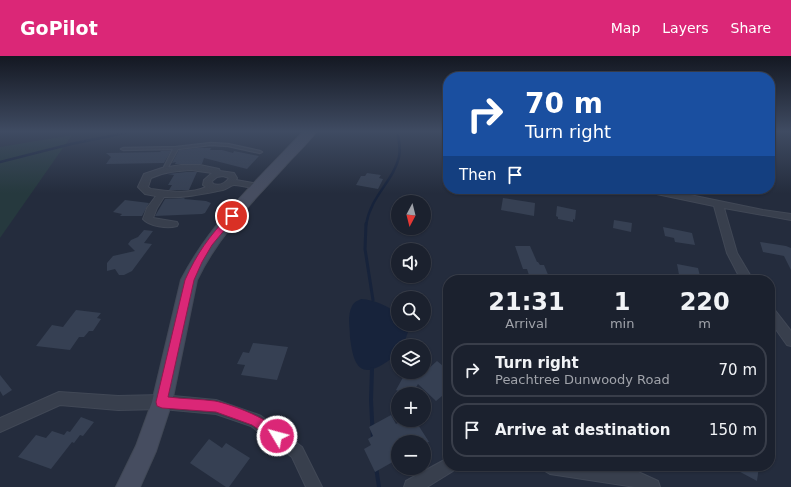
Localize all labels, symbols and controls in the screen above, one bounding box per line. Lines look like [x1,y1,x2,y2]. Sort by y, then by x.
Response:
text: GoPilot [20,17,98,39]
text: Map [611,20,640,36]
text: Layers [662,20,709,36]
text: Share [731,20,771,36]
text: 70 m [525,87,603,120]
icon: right [459,88,511,140]
text: Turn right [525,121,611,142]
icon: arrive [504,164,526,186]
text: Then [459,166,496,184]
north arrow [391,195,431,235]
map controls [391,195,431,475]
pin [215,199,249,233]
icon: arrive [221,205,243,227]
button: sound [391,243,431,283]
text: 21:31 [488,288,565,316]
text: 1 [614,288,630,316]
text: 220 [680,288,730,316]
button: search [391,291,431,331]
text: Arrival [505,316,548,331]
text: min [610,316,634,331]
text: m [698,316,711,331]
button: layers [391,339,431,379]
text: Turn right [495,354,579,372]
icon: right [461,359,483,381]
text: 70 m [719,361,757,379]
text: Peachtree Dunwoody Road [495,372,670,387]
button: + [391,387,431,427]
position arrow [256,415,298,457]
icon: arrive [461,419,483,441]
text: Arrive at destination [495,421,670,439]
text: 150 m [709,421,757,439]
button: − [391,435,431,475]

